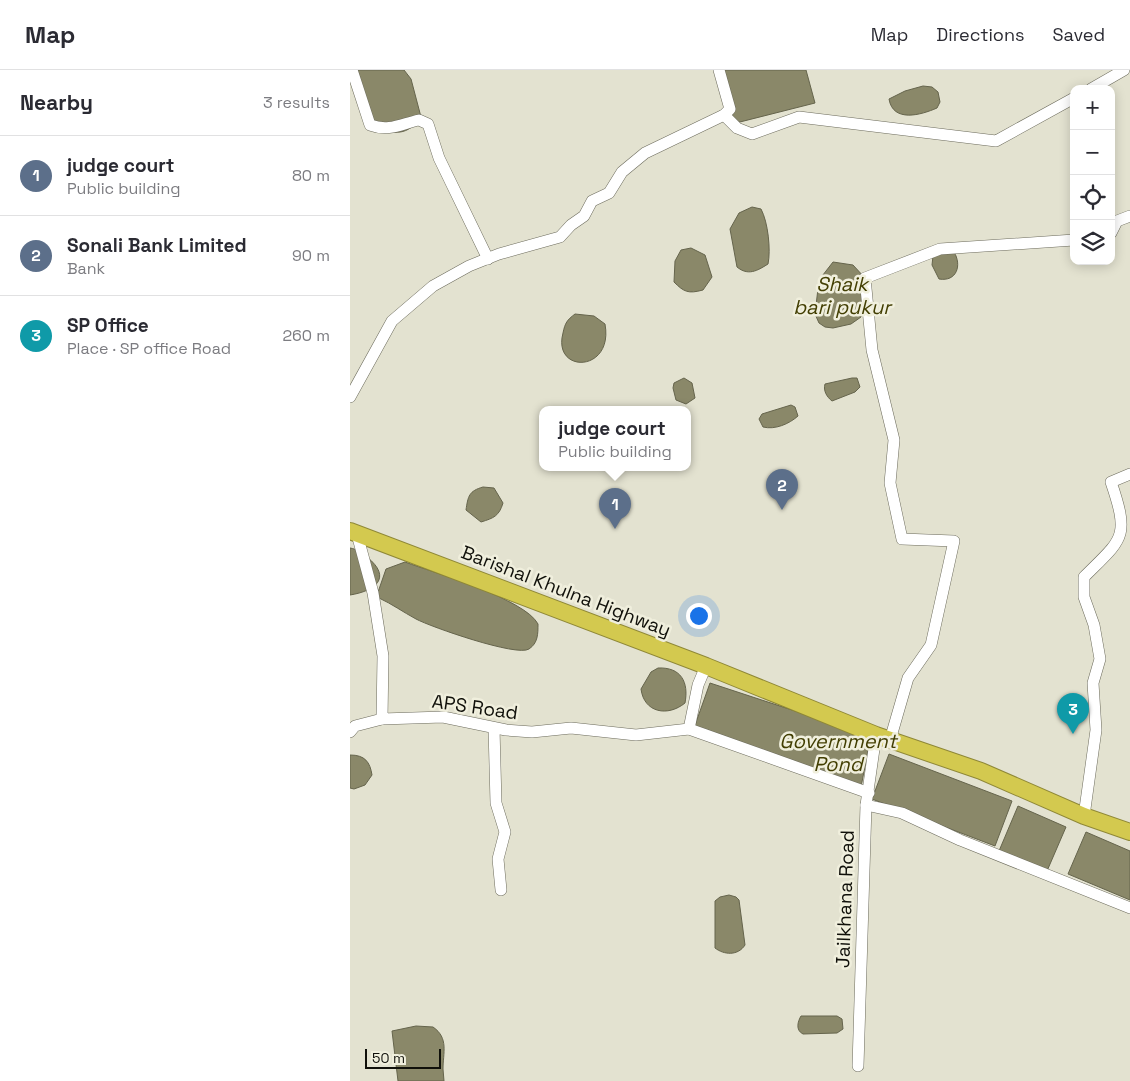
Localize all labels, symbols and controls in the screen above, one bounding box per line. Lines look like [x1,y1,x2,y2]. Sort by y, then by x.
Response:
text: Map [25,19,75,50]
text: Map [871,23,908,46]
text: Directions [936,23,1025,46]
text: Saved [1053,23,1105,46]
map controls [1070,85,1115,265]
button: + [1070,85,1115,130]
text: Nearby [20,89,93,116]
text: 3 results [263,92,330,113]
button: − [1070,130,1115,175]
text: judge court [67,153,174,178]
text: 1 [32,165,40,186]
text: 80 m [292,165,330,186]
button: locate [1070,175,1115,220]
text: Public building [67,178,180,199]
button: layers [1070,220,1115,265]
text: Sonali Bank Limited [67,233,247,258]
text: 2 [31,245,41,266]
text: 90 m [292,245,330,266]
text: Bank [67,258,105,279]
water label: Shaik bari pukur [793,271,893,320]
text: SP Office [67,313,149,338]
text: 3 [31,325,41,346]
text: 260 m [282,325,330,346]
text: Place · SP office Road [67,338,231,359]
popup [539,406,691,471]
text: judge court [558,416,666,441]
text: Public building [558,441,672,462]
pin: 2 [766,469,798,510]
pin: 1 [599,488,631,529]
street label: Barishal Khulna Highway [458,539,674,643]
your location [686,603,712,629]
street label: APS Road [430,689,520,725]
pin: 3 [1057,693,1089,734]
water label: Government Pond [779,728,898,777]
street label: Jailkhana Road [830,830,860,968]
scale bar [365,1046,441,1069]
text: 50 m [372,1049,405,1067]

